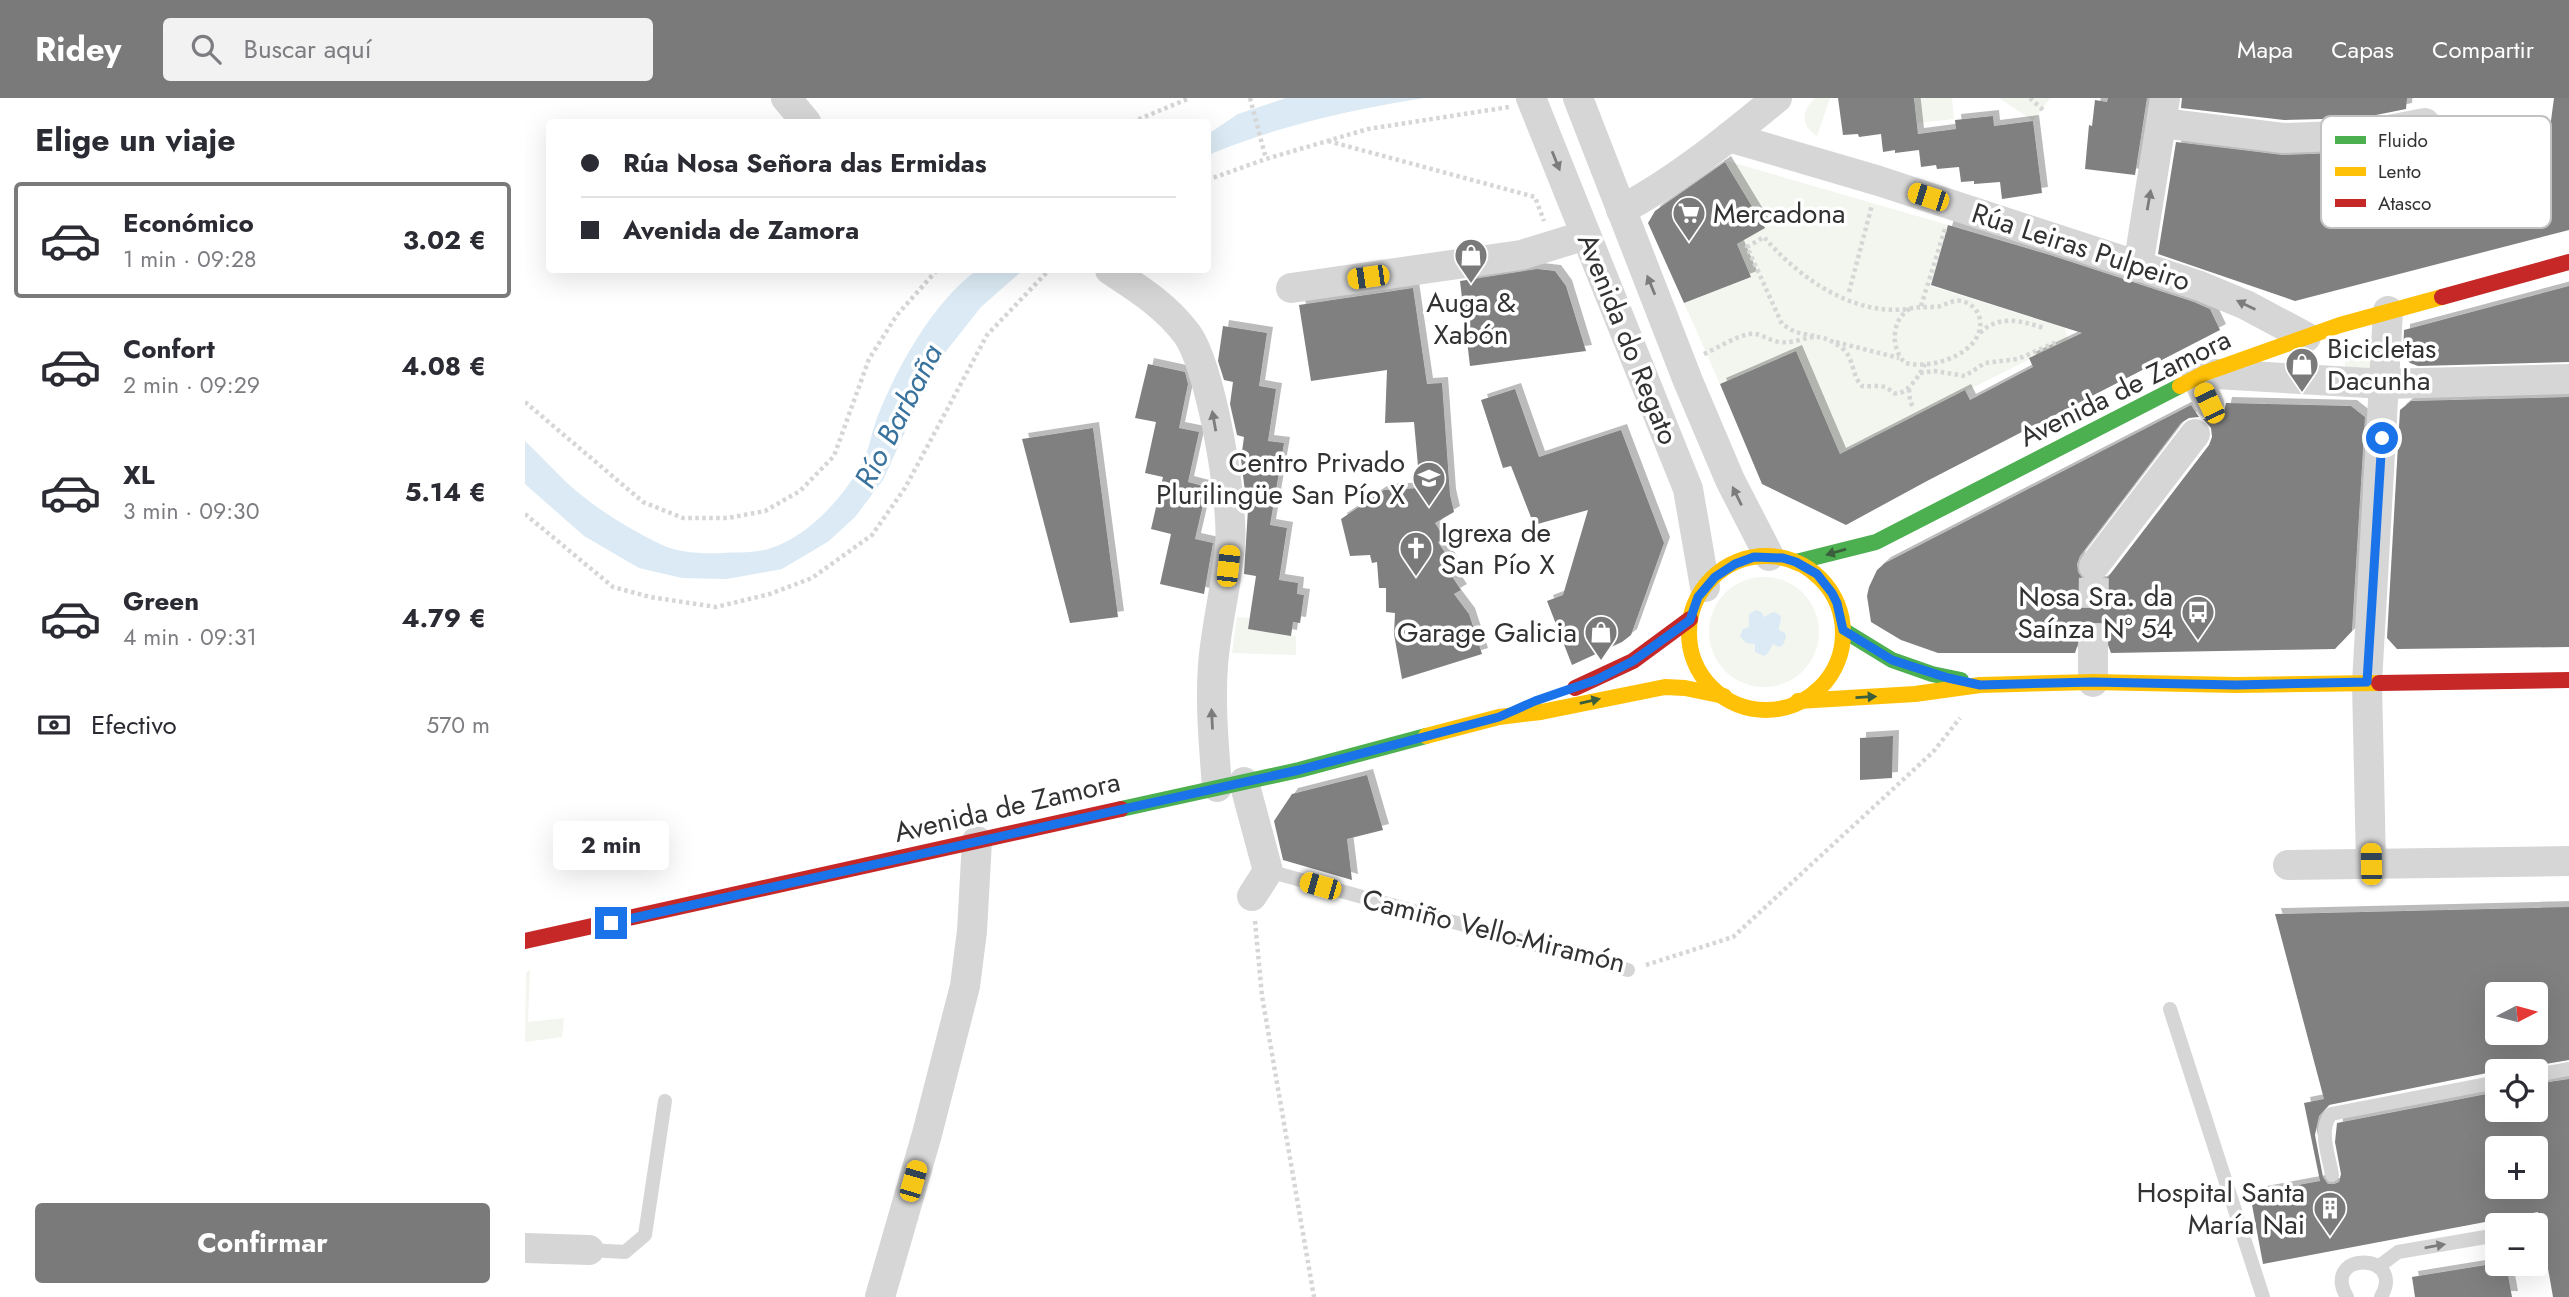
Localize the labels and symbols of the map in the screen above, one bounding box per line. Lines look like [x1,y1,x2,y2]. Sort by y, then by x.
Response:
legend [2321,116,2551,228]
text: Fluido [2378,127,2428,154]
one-way arrow [1551,151,1562,172]
text: Lento [2378,158,2421,185]
car [1905,181,1952,213]
one-way arrow [2144,189,2155,211]
text: Atasco [2378,190,2431,217]
street label: Rúa Leiras Pulpeiro [1967,192,2195,302]
place label: Mercadona [1713,193,1846,234]
supermarket icon: Mercadona [1670,194,1708,243]
street label: Avenida do Regato [1567,227,1689,451]
shop icon: Auga & Xabón [1452,236,1490,285]
car [1346,264,1391,290]
one-way arrow [1645,275,1656,296]
place label: Auga & Xabón [1426,282,1516,355]
one-way arrow [2236,300,2256,311]
street label: Avenida de Zamora [2012,319,2238,457]
place label: Bicicletas Dacunha [2327,328,2436,401]
water label: Río Barbaña [843,336,953,496]
shop icon: Bicicletas Dacunha [2283,345,2321,394]
car [2191,380,2228,426]
one-way arrow [1209,410,1220,432]
route start [2366,422,2398,454]
place label: Centro Privado Plurilingüe San Pío X [1156,442,1405,515]
school or university icon: Centro Privado Plurilingüe San Pío X [1410,459,1448,508]
one-way arrow [1732,486,1743,506]
place label: Igrexa de San Pío X [1441,512,1555,585]
church icon: Igrexa de San Pío X [1397,529,1435,578]
car [1216,544,1241,588]
one-way arrow [1825,547,1847,558]
place label: Nosa Sra. da Saínza Nº 54 [2017,576,2173,649]
bus stop icon: Nosa Sra. da Saínza Nº 54 [2179,593,2217,642]
place label: Garage Galicia [1397,612,1577,653]
shop icon: Garage Galicia [1582,613,1620,662]
one-way arrow [1855,691,1877,702]
one-way arrow [1579,696,1601,707]
one-way arrow [1206,708,1217,730]
street label: Avenida de Zamora [890,761,1124,853]
callout: 2 min [553,822,669,870]
car [2361,843,2382,885]
car [1297,870,1344,902]
street label: Camiño Vello-Miramón [1358,878,1630,984]
route end [595,907,627,939]
north arrow [2485,982,2548,1045]
car [898,1158,929,1204]
place label: Hospital Santa María Nai [2136,1172,2305,1245]
building icon: Hospital Santa María Nai [2311,1189,2349,1238]
one-way arrow [2425,1240,2447,1251]

